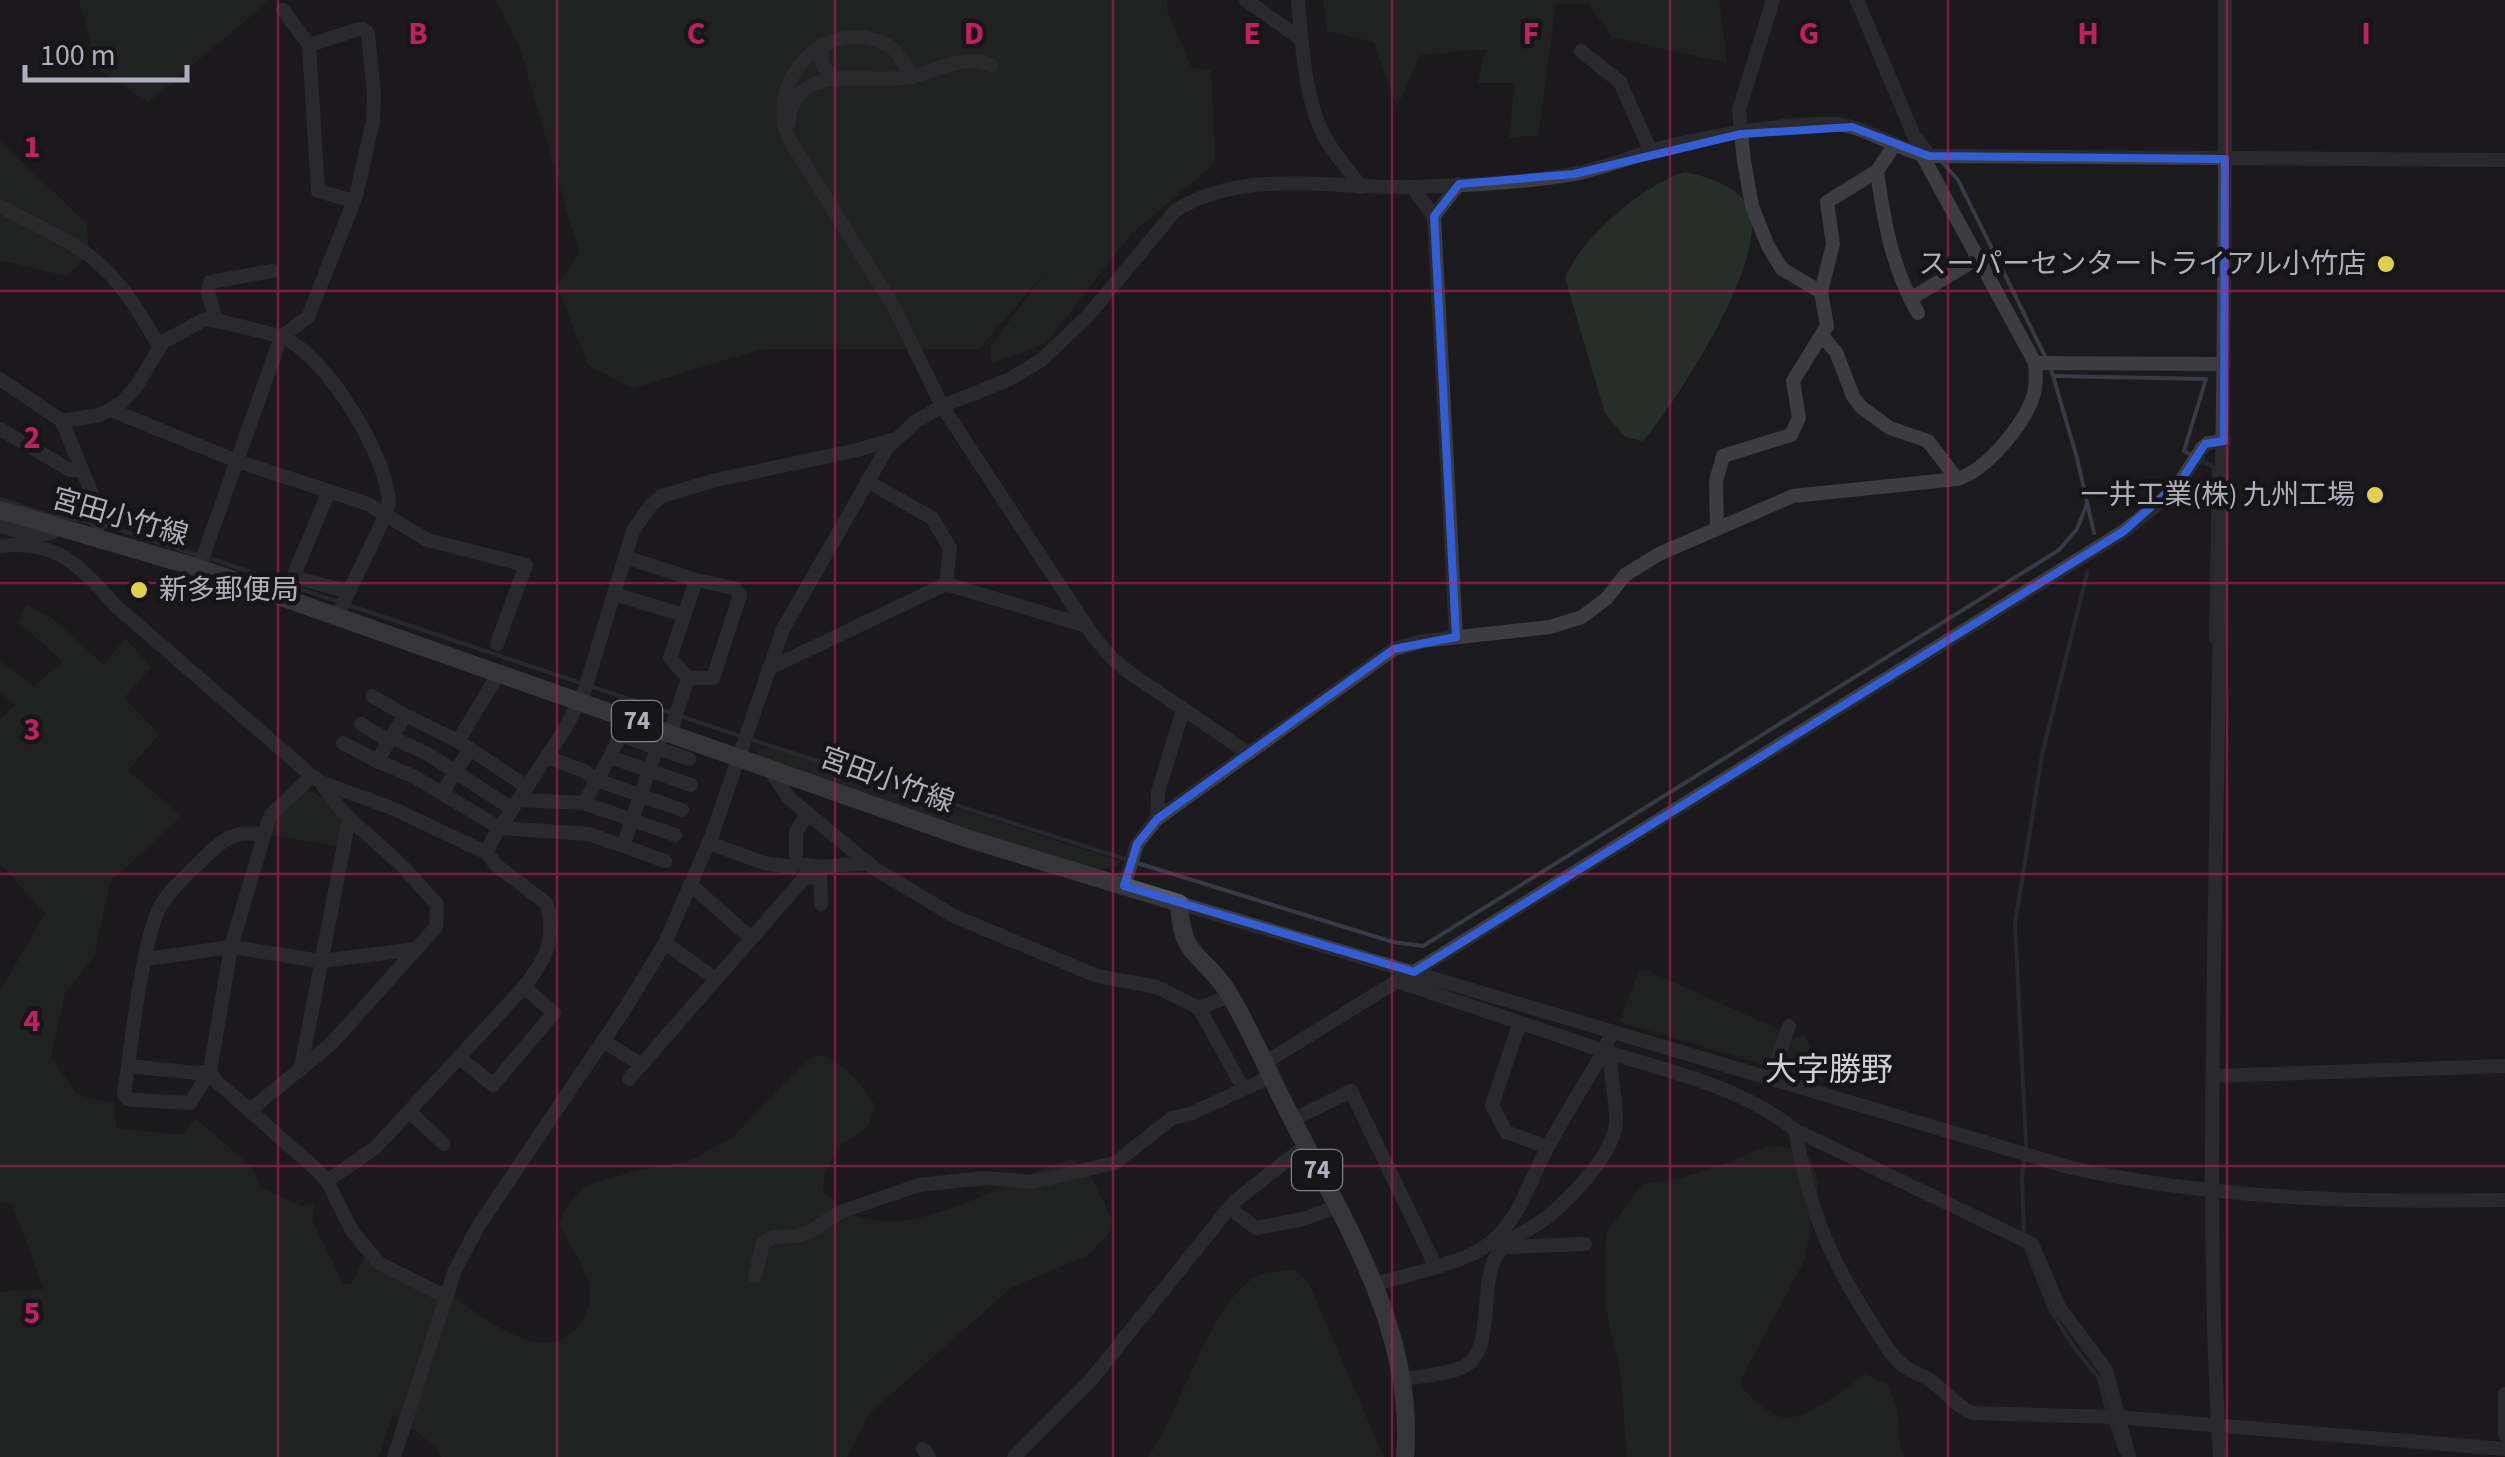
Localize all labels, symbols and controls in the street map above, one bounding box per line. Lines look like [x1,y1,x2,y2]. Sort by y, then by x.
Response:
text: B [408,11,428,57]
text: C [687,11,705,57]
text: D [964,11,984,57]
text: E [1243,11,1261,57]
text: F [1523,11,1539,57]
text: G [1799,11,1819,57]
text: H [2077,11,2099,57]
text: I [2361,11,2371,57]
scale bar [25,20,188,82]
text: 100 m [40,34,116,77]
text: 1 [24,124,40,170]
place label: スーパーセンタートライアル小竹店 [1919,244,2366,284]
marker: スーパーセンタートライアル小竹店 [2375,253,2397,275]
text: 2 [24,415,40,461]
place label: 一井工業(株) 九州工場 [2080,475,2355,515]
street label: 宮田小竹線 [47,478,193,556]
marker: 一井工業(株) 九州工場 [2364,484,2386,506]
place label: 新多郵便局 [159,570,299,610]
marker: 新多郵便局 [128,579,150,601]
road number: 74 [612,701,662,741]
text: 3 [24,707,40,753]
street label: 宮田小竹線 [814,737,960,823]
text: 4 [24,998,41,1044]
district label: 大字勝野 [1765,1047,1893,1093]
road number: 74 [1292,1150,1342,1190]
text: 5 [24,1290,40,1336]

